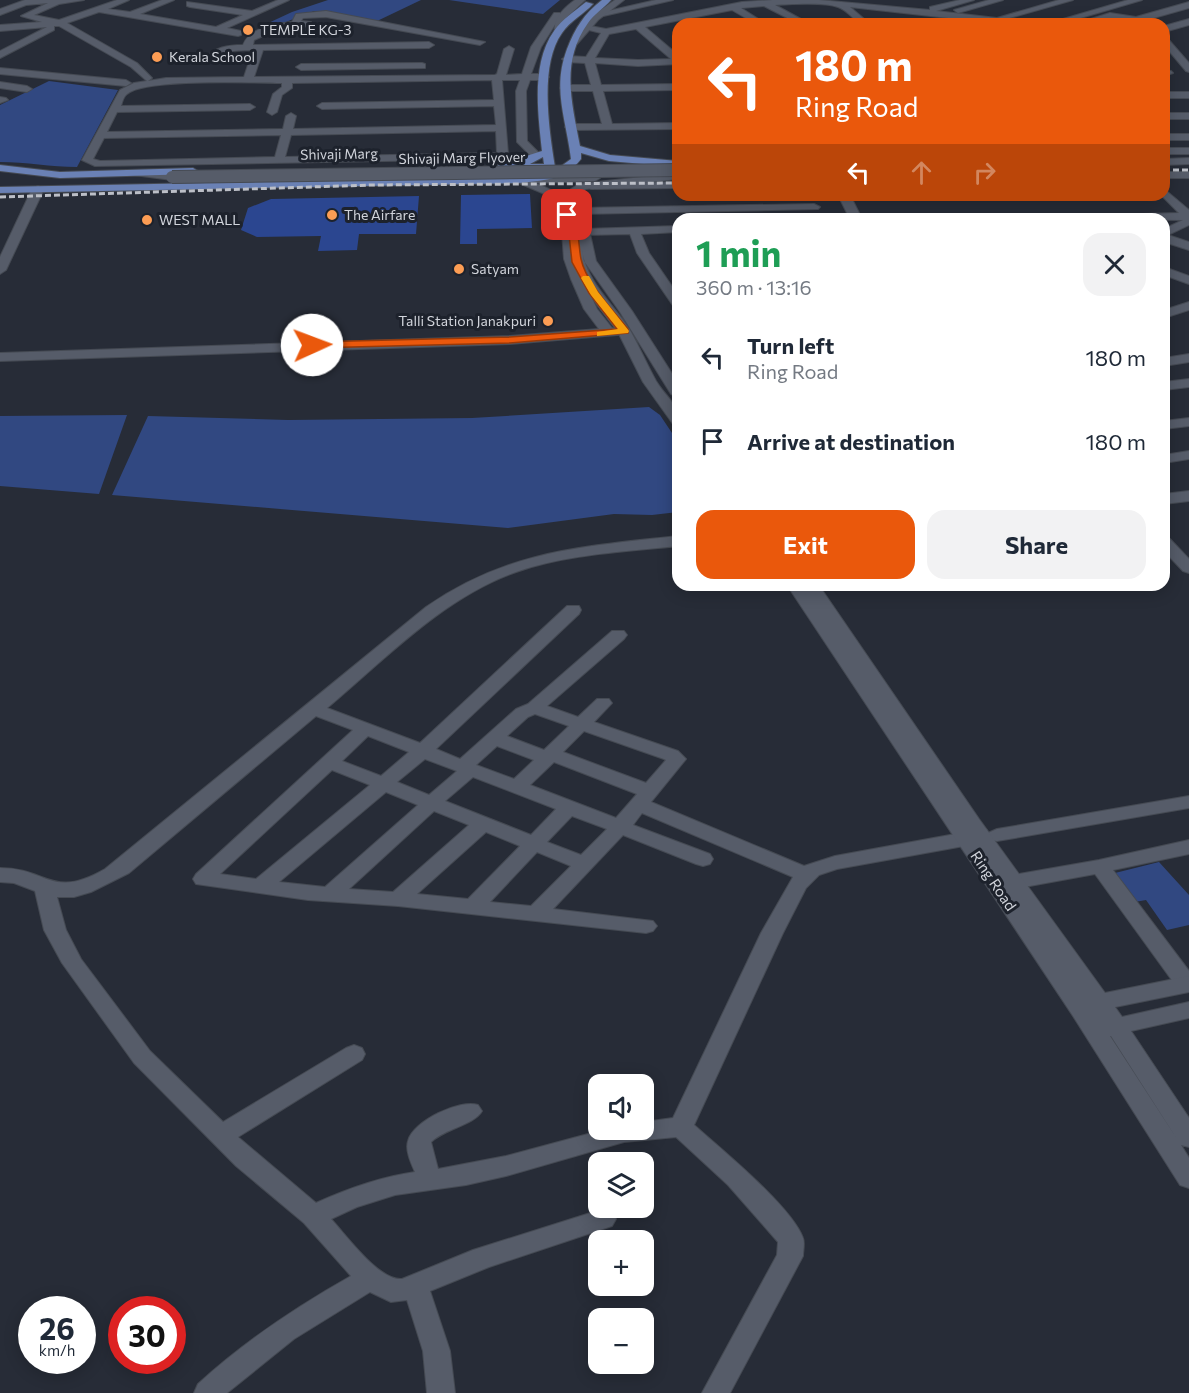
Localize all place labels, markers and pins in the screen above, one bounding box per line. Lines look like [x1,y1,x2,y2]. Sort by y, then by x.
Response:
place label: TEMPLE KG-3 [260,21,352,38]
marker: TEMPLE KG-3 [241,23,255,37]
place label: Kerala School [169,48,255,65]
marker: Kerala School [150,50,164,64]
pin [541,189,592,240]
place label: The Airfare [344,206,415,223]
marker: The Airfare [325,208,339,222]
place label: WEST MALL [159,211,240,228]
marker: WEST MALL [140,213,154,227]
place label: Satyam [471,260,519,277]
marker: Satyam [452,262,466,276]
place label: Talli Station Janakpuri [398,312,536,329]
marker: Talli Station Janakpuri [541,314,555,328]

